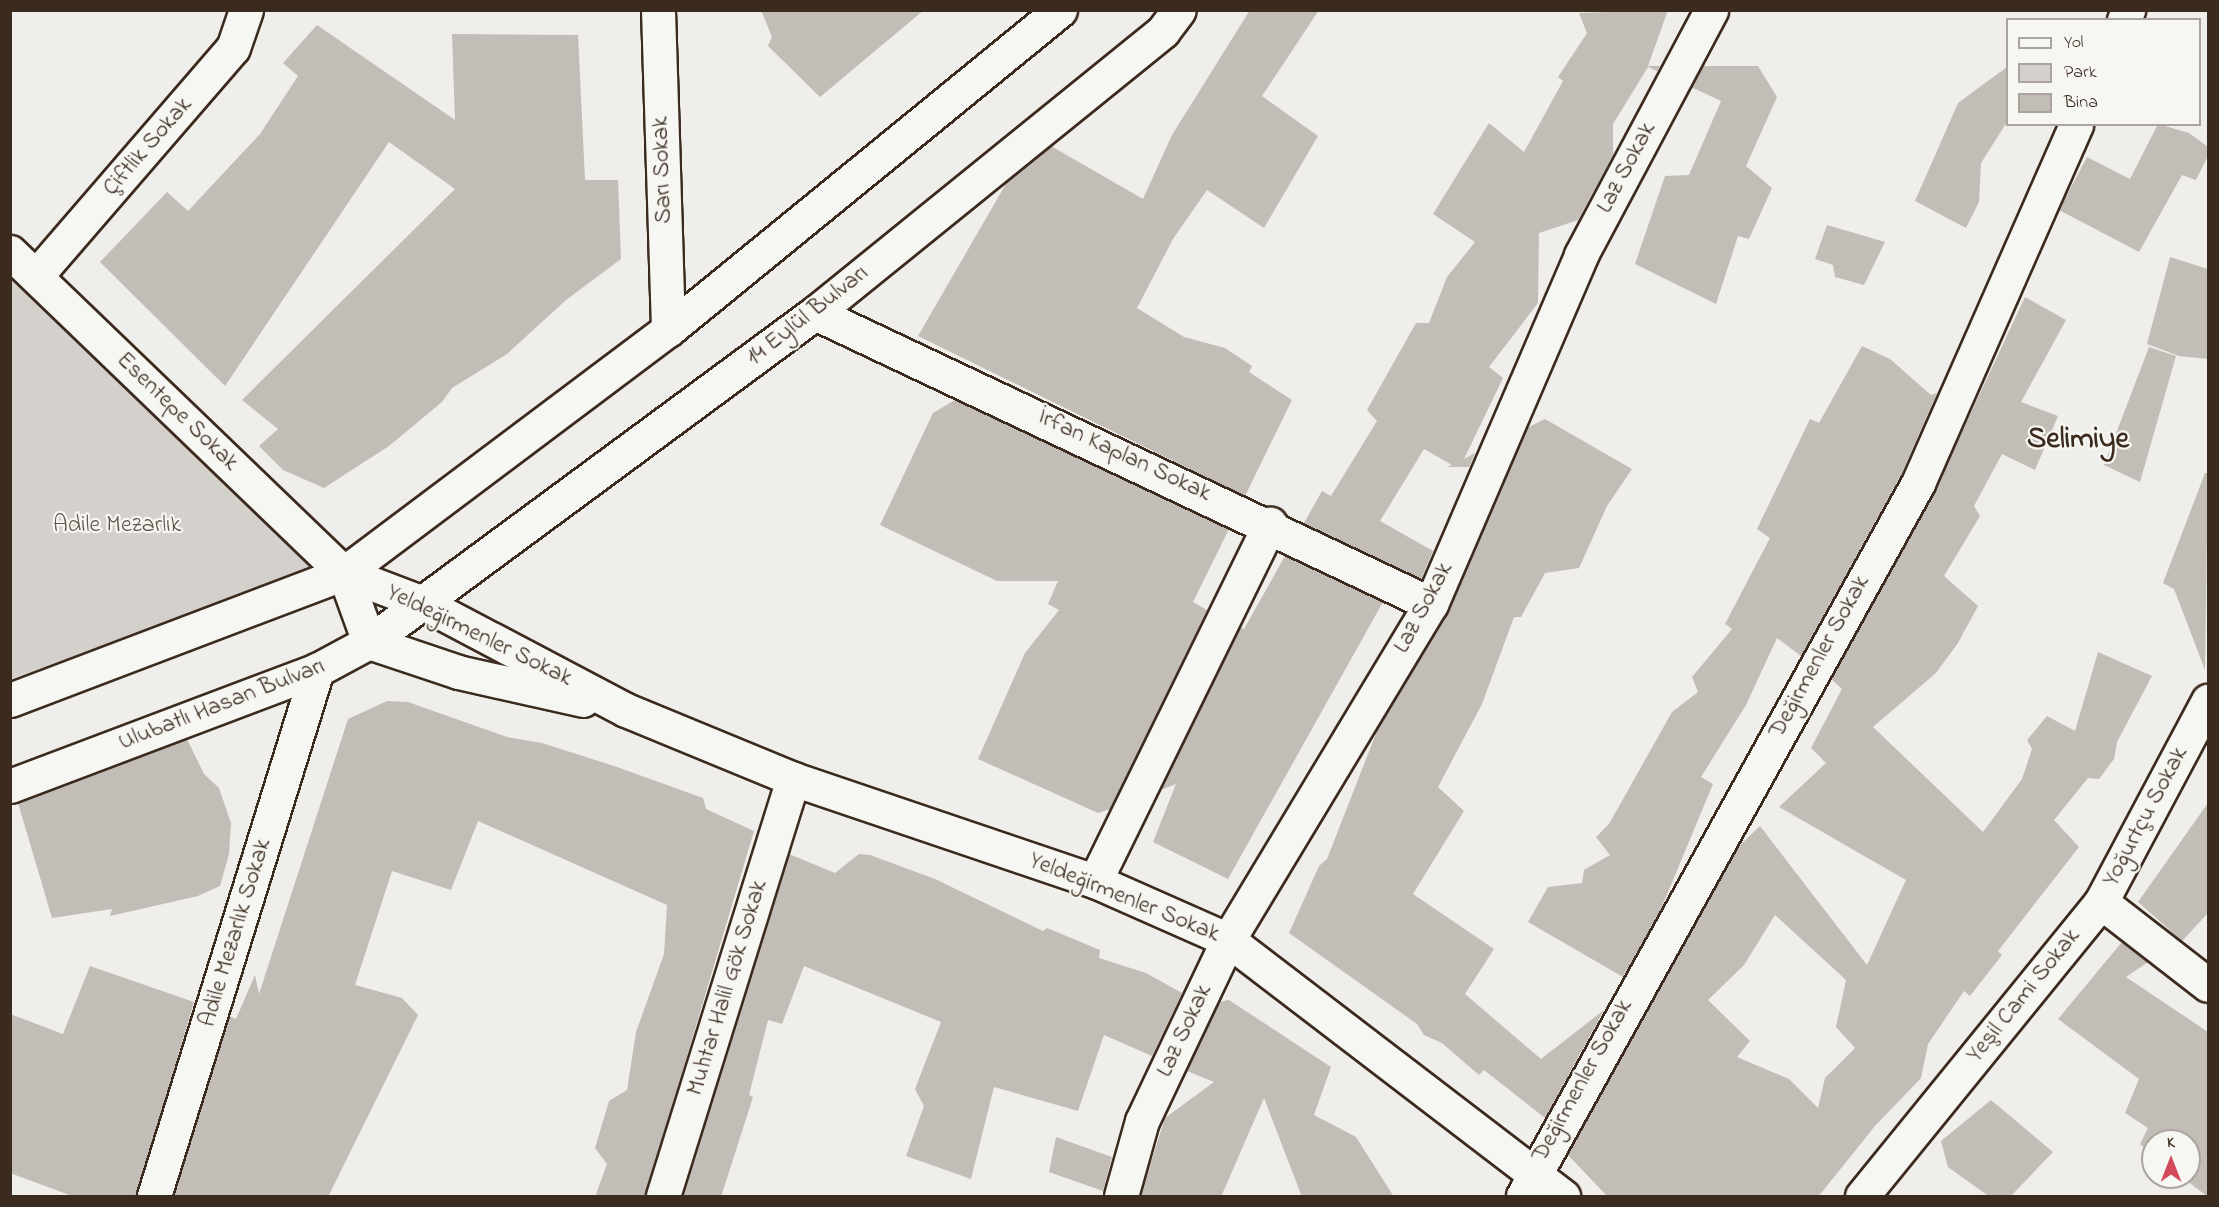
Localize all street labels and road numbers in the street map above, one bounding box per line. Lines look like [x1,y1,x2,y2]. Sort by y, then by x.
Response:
street label: Çiftlik Sokak [97,92,199,202]
street label: Sarı Sokak [647,116,679,224]
street label: Laz Sokak [1591,118,1663,218]
street label: 14 Eylül Bulvarı [741,259,875,373]
street label: Esentepe Sokak [110,346,244,478]
street label: İrfan Kaplan Sokak [1033,403,1215,509]
street label: Laz Sokak [1388,558,1460,658]
street label: Değirmenler Sokak [1763,571,1877,743]
street label: Yeldeğirmenler Sokak [381,579,577,693]
street label: Ulubatlı Hasan Bulvarı [115,652,329,758]
street label: Yoğurtçu Sokak [2097,742,2195,892]
street label: Adile Mezarlık Sokak [194,835,278,1031]
street label: Yeldeğirmenler Sokak [1024,847,1224,949]
street label: Muhtar Halil Gök Sokak [682,877,774,1099]
street label: Yeşil Cami Sokak [1961,923,2087,1069]
street label: Laz Sokak [1151,980,1219,1082]
street label: Değirmenler Sokak [1526,995,1640,1167]

